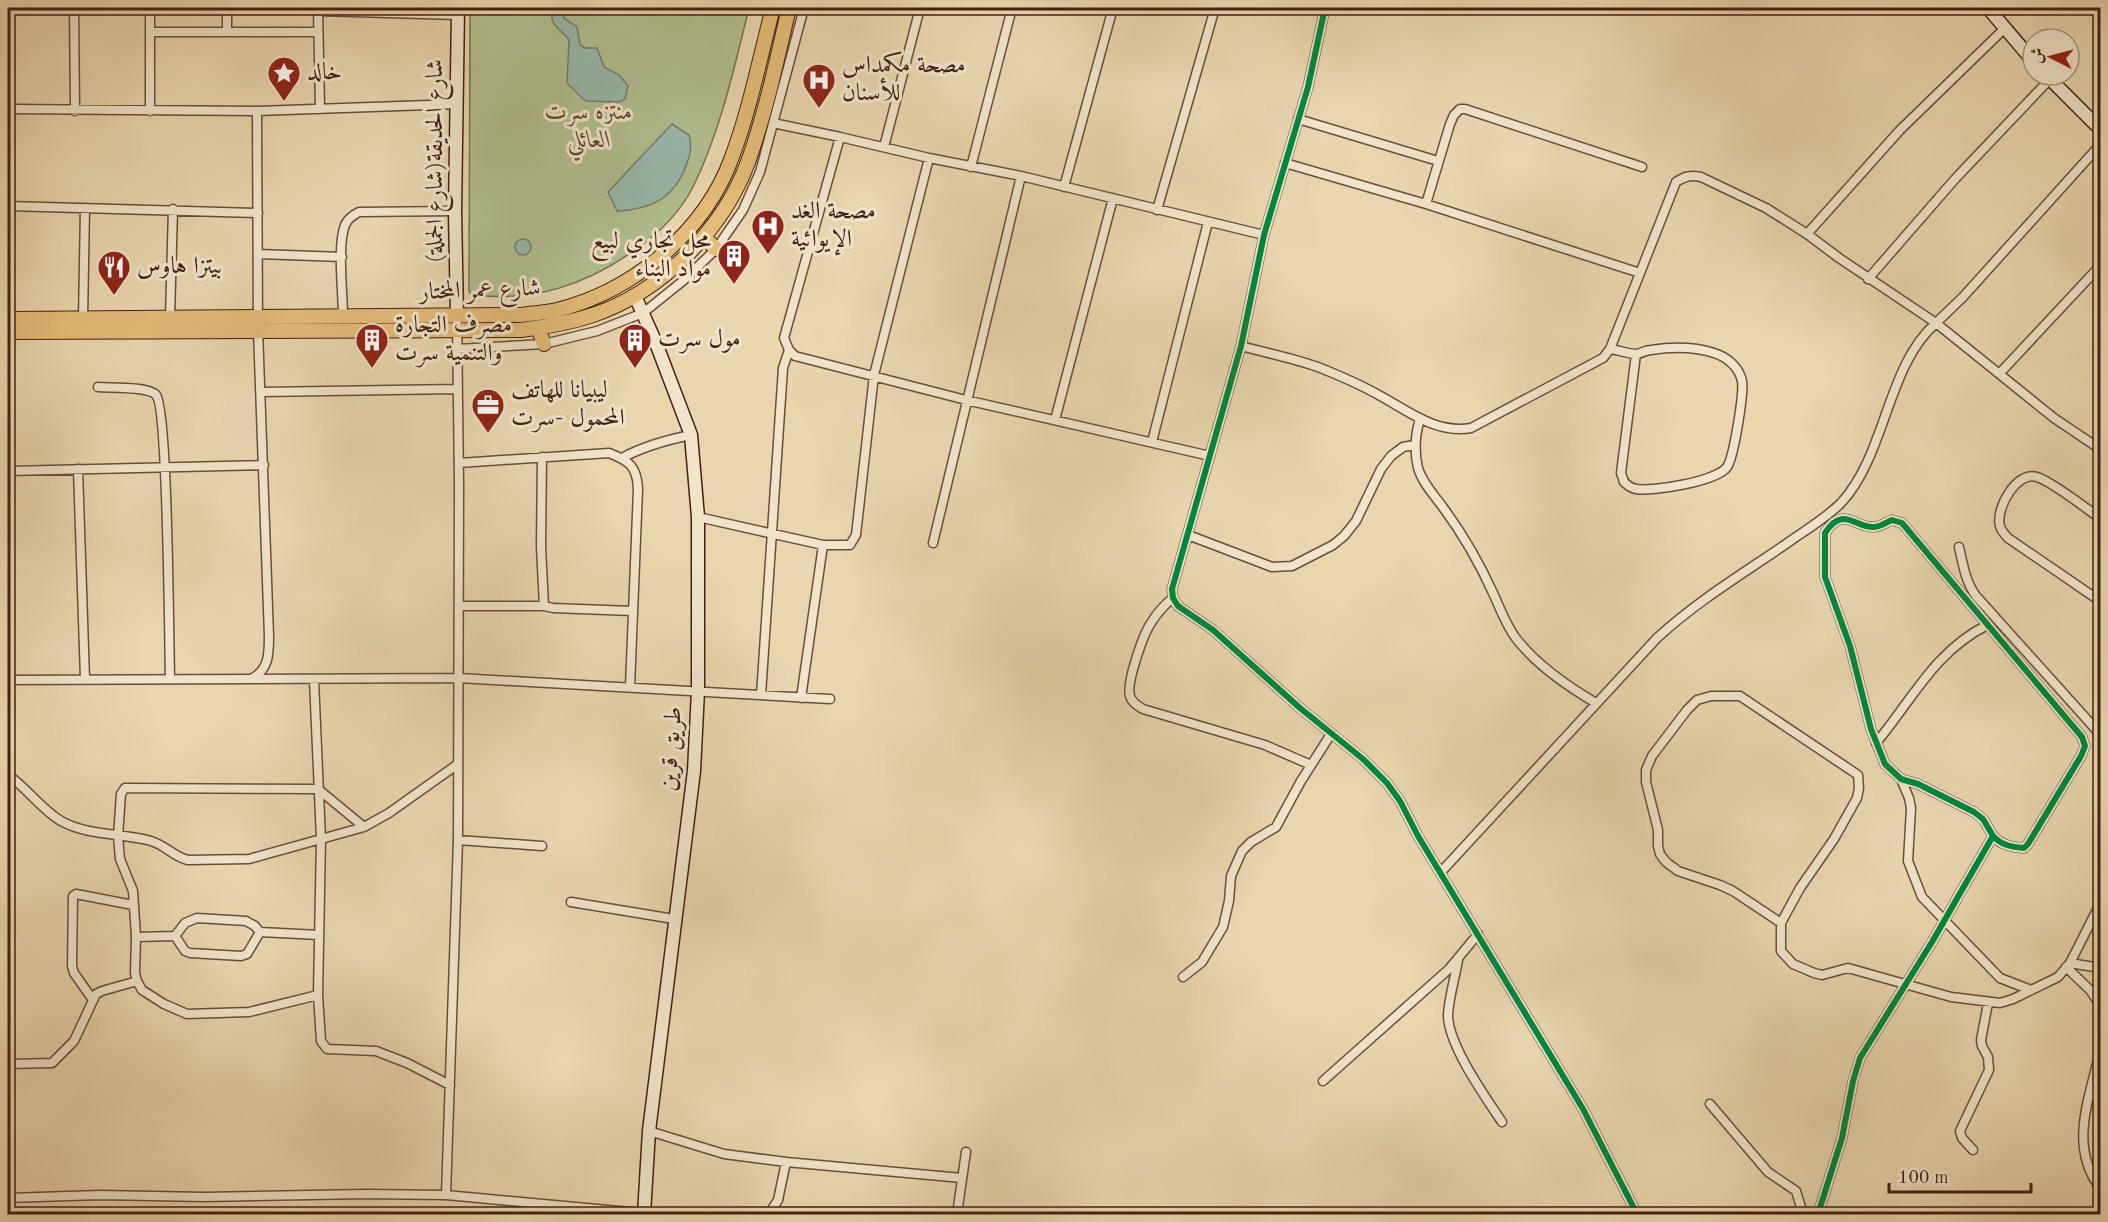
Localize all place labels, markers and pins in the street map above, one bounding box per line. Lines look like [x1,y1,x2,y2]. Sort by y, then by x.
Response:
place label: مصحة مكمداس للأسنان [842,51,966,106]
place icon: خالد [266,55,302,102]
place label: خالد [307,61,342,85]
hospital icon: مصحة مكمداس للأسنان [801,62,837,109]
place label: مصحة الغد الإيوائية [791,200,876,256]
hospital icon: مصحة الغد الإيوائية [750,208,786,255]
place label: محل تجاري لبيع مواد البناء [591,229,711,283]
building icon: محل تجاري لبيع مواد البناء [716,238,752,285]
restaurant icon: بيتزا هاوس [96,249,132,296]
place label: بيتزا هاوس [137,255,222,279]
place label: مصرف التجارة والتنمية سرت [395,314,512,368]
building icon: مصرف التجارة والتنمية سرت [354,322,390,369]
building icon: مول سرت [617,322,653,369]
place label: مول سرت [658,328,741,354]
place label: ليبيانا للهاتف المحمول -سرت [511,379,625,433]
office icon: ليبيانا للهاتف المحمول -سرت [470,387,506,434]

